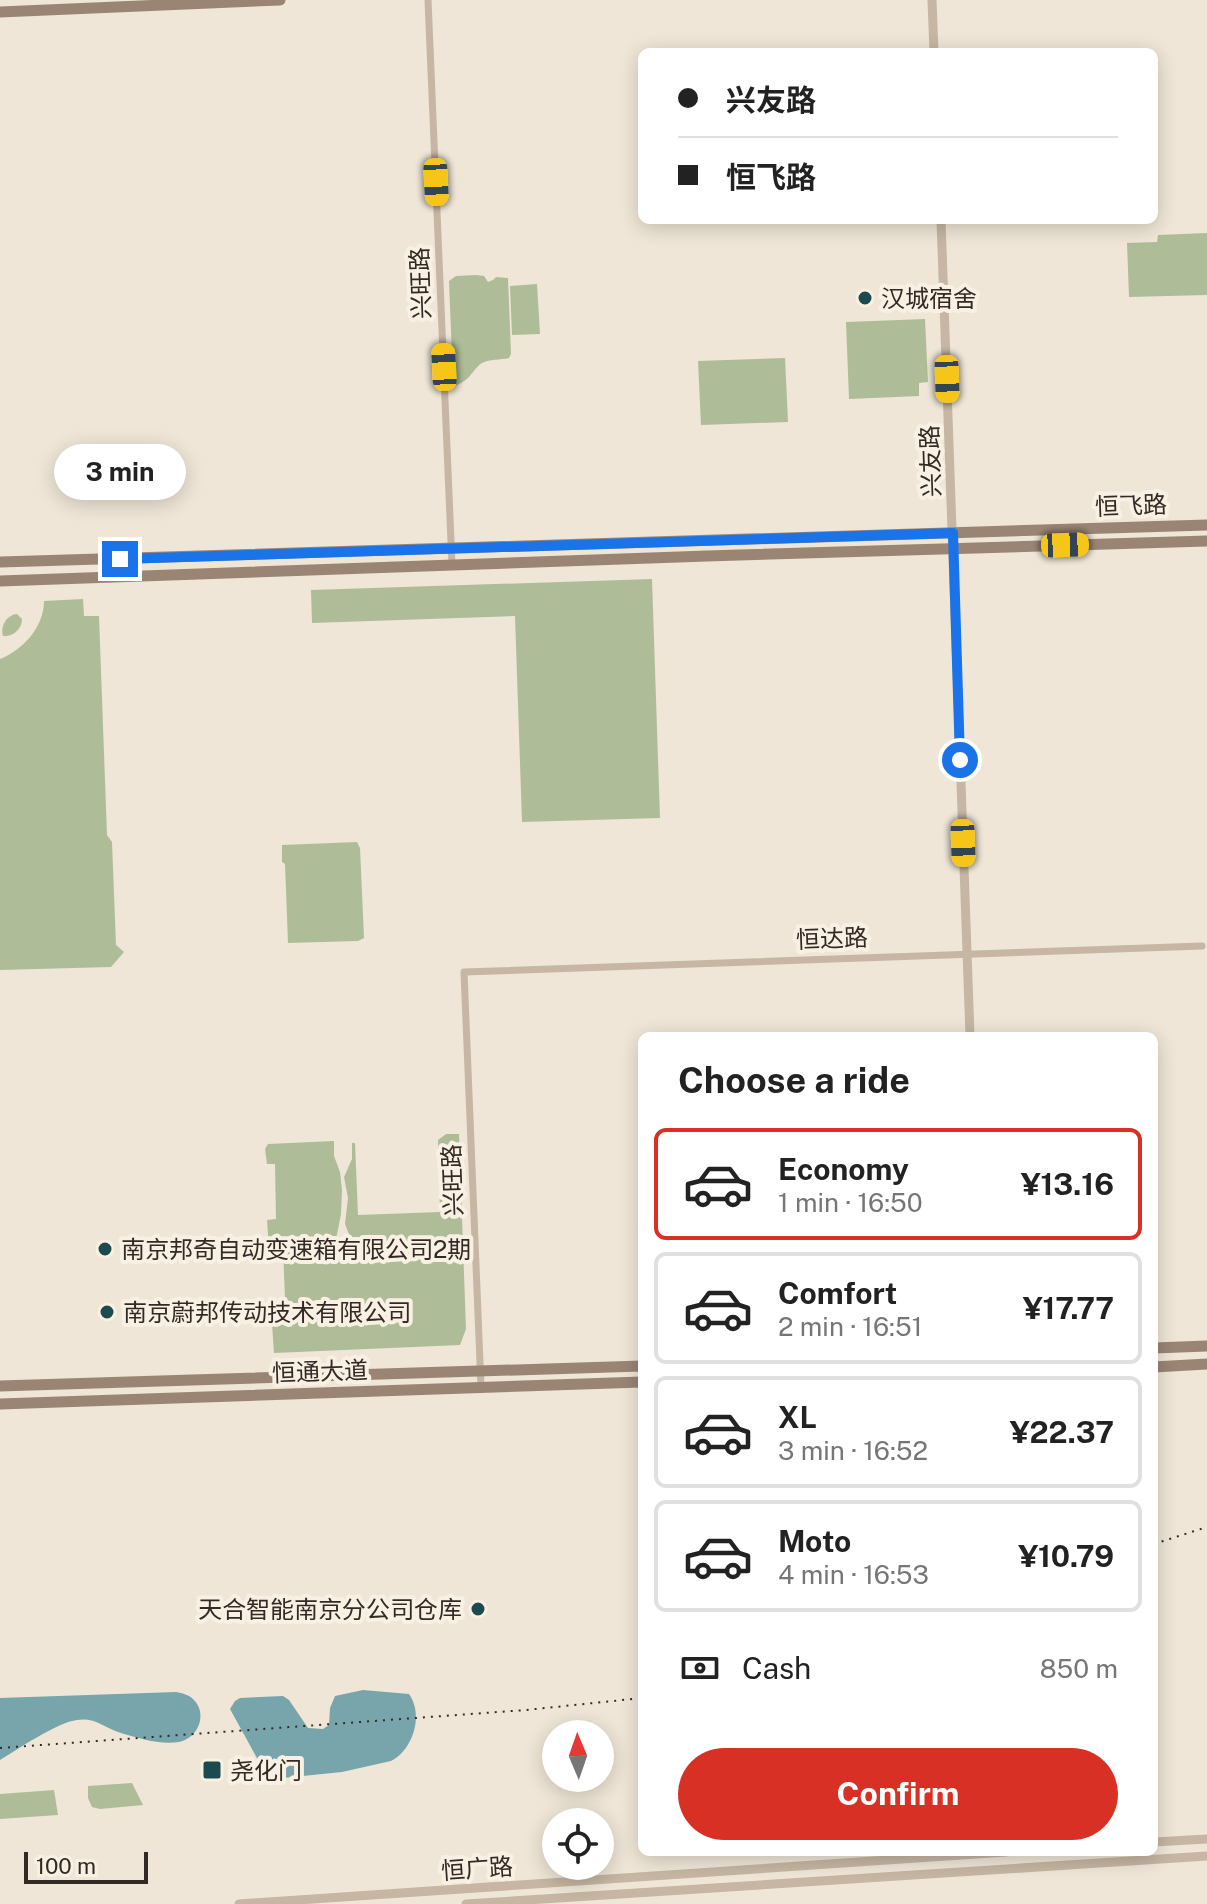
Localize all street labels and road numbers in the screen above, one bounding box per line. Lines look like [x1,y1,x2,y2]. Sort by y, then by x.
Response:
street label: 兴旺路 [405,247,435,319]
street label: 兴友路 [915,425,945,497]
street label: 恒飞路 [1095,490,1167,520]
street label: 恒达路 [796,923,868,953]
street label: 兴旺路 [437,1144,467,1216]
street label: 恒通大道 [272,1355,368,1387]
street label: 恒广路 [440,1852,514,1884]

